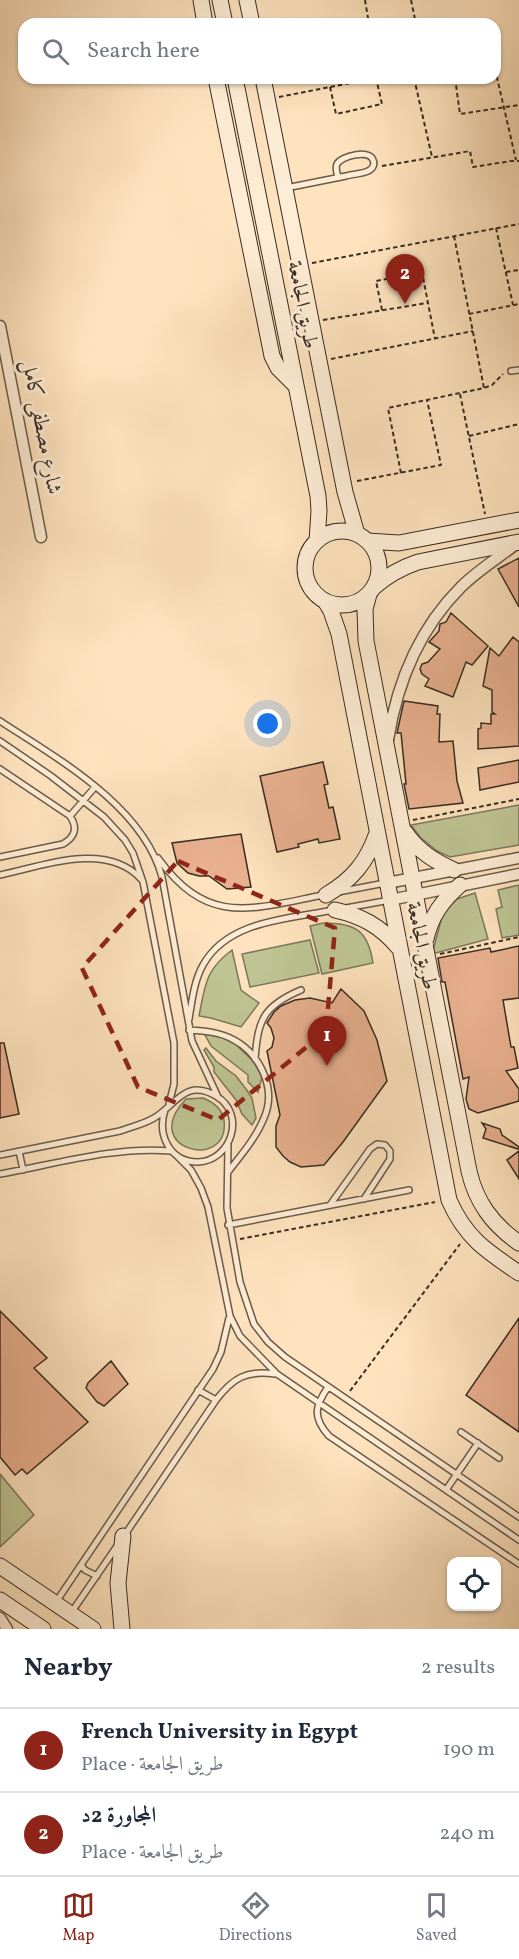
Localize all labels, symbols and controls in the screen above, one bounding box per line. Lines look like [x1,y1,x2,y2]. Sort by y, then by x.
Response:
search box [18,18,501,84]
icon: search [39,35,72,68]
text: Search here [87,36,200,67]
pin: 2 [386,254,424,304]
street label: طريق الجامعة [279,259,325,351]
street label: شارع مصطفى كامل [12,357,68,497]
your location [253,709,282,738]
street label: طريق الجامعة [398,900,444,992]
pin: 1 [308,1016,346,1066]
map controls [447,1557,501,1611]
button: locate [447,1557,501,1611]
text: Nearby [24,1650,113,1686]
text: 2 results [421,1654,495,1682]
text: French University in Egypt [81,1717,358,1748]
text: 1 [39,1736,48,1764]
text: 190 m [443,1736,495,1764]
text: Place · طريق الجامعة [81,1751,224,1779]
text: المجاورة 2د [81,1801,156,1832]
text: 2 [38,1820,49,1848]
text: 240 m [440,1820,495,1848]
text: Place · طريق الجامعة [81,1839,224,1867]
tab: Map [62,1889,95,1947]
tab: Directions [219,1889,292,1947]
tab: Saved [416,1889,457,1947]

